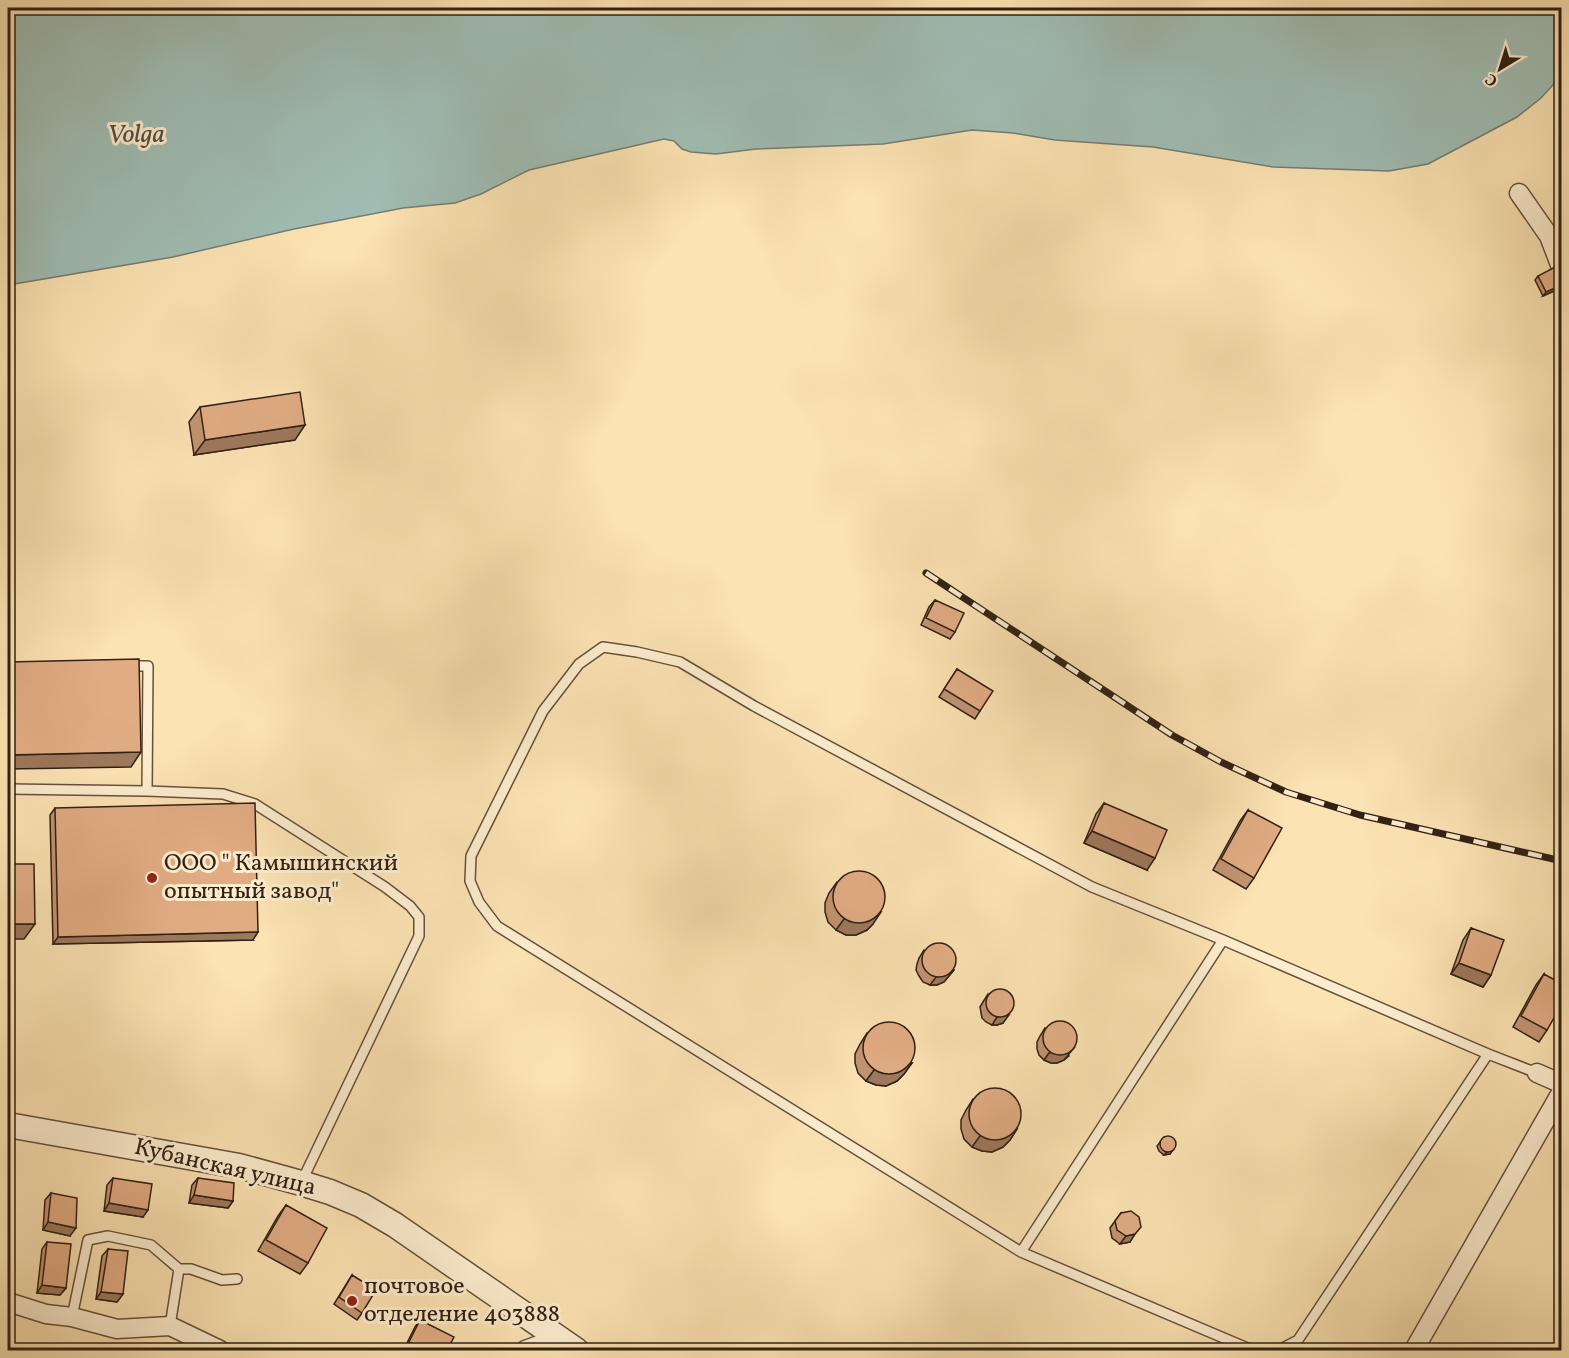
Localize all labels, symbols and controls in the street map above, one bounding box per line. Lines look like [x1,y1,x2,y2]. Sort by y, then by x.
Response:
north arrow [1470,39,1530,99]
text: С [1481,67,1503,91]
water label: Volga [107,117,165,153]
place label: ООО " Камышинский опытный завод" [164,847,398,909]
marker: ООО " Камышинский опытный завод" [145,871,159,885]
street label: Кубанская улица [131,1131,319,1205]
place label: почтовое отделение 403888 [364,1270,560,1332]
marker: почтовое отделение 403888 [345,1294,359,1308]

